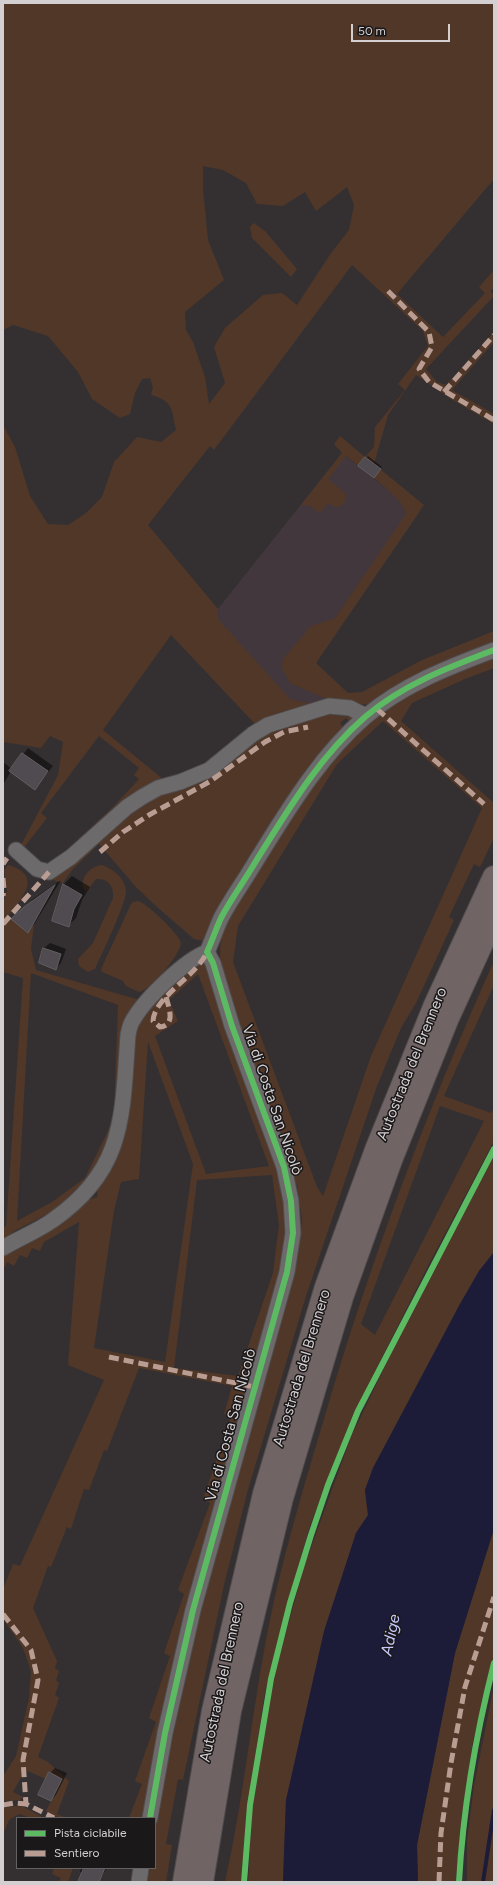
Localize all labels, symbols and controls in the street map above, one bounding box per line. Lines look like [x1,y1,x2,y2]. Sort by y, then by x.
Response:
scale bar [353,16,452,42]
text: 50 m [358,24,386,38]
street label: Autostrada del Brennero [373,985,451,1143]
street label: Via di Costa San Nicolò [238,1023,306,1177]
street label: Autostrada del Brennero [269,1287,335,1449]
street label: Via di Costa San Nicolò [202,1347,260,1503]
street label: Autostrada del Brennero [196,1600,248,1764]
water label: Adige [377,1612,405,1658]
legend [16,1817,156,1869]
text: Pista ciclabile [54,1826,126,1840]
text: Sentiero [54,1846,100,1860]

